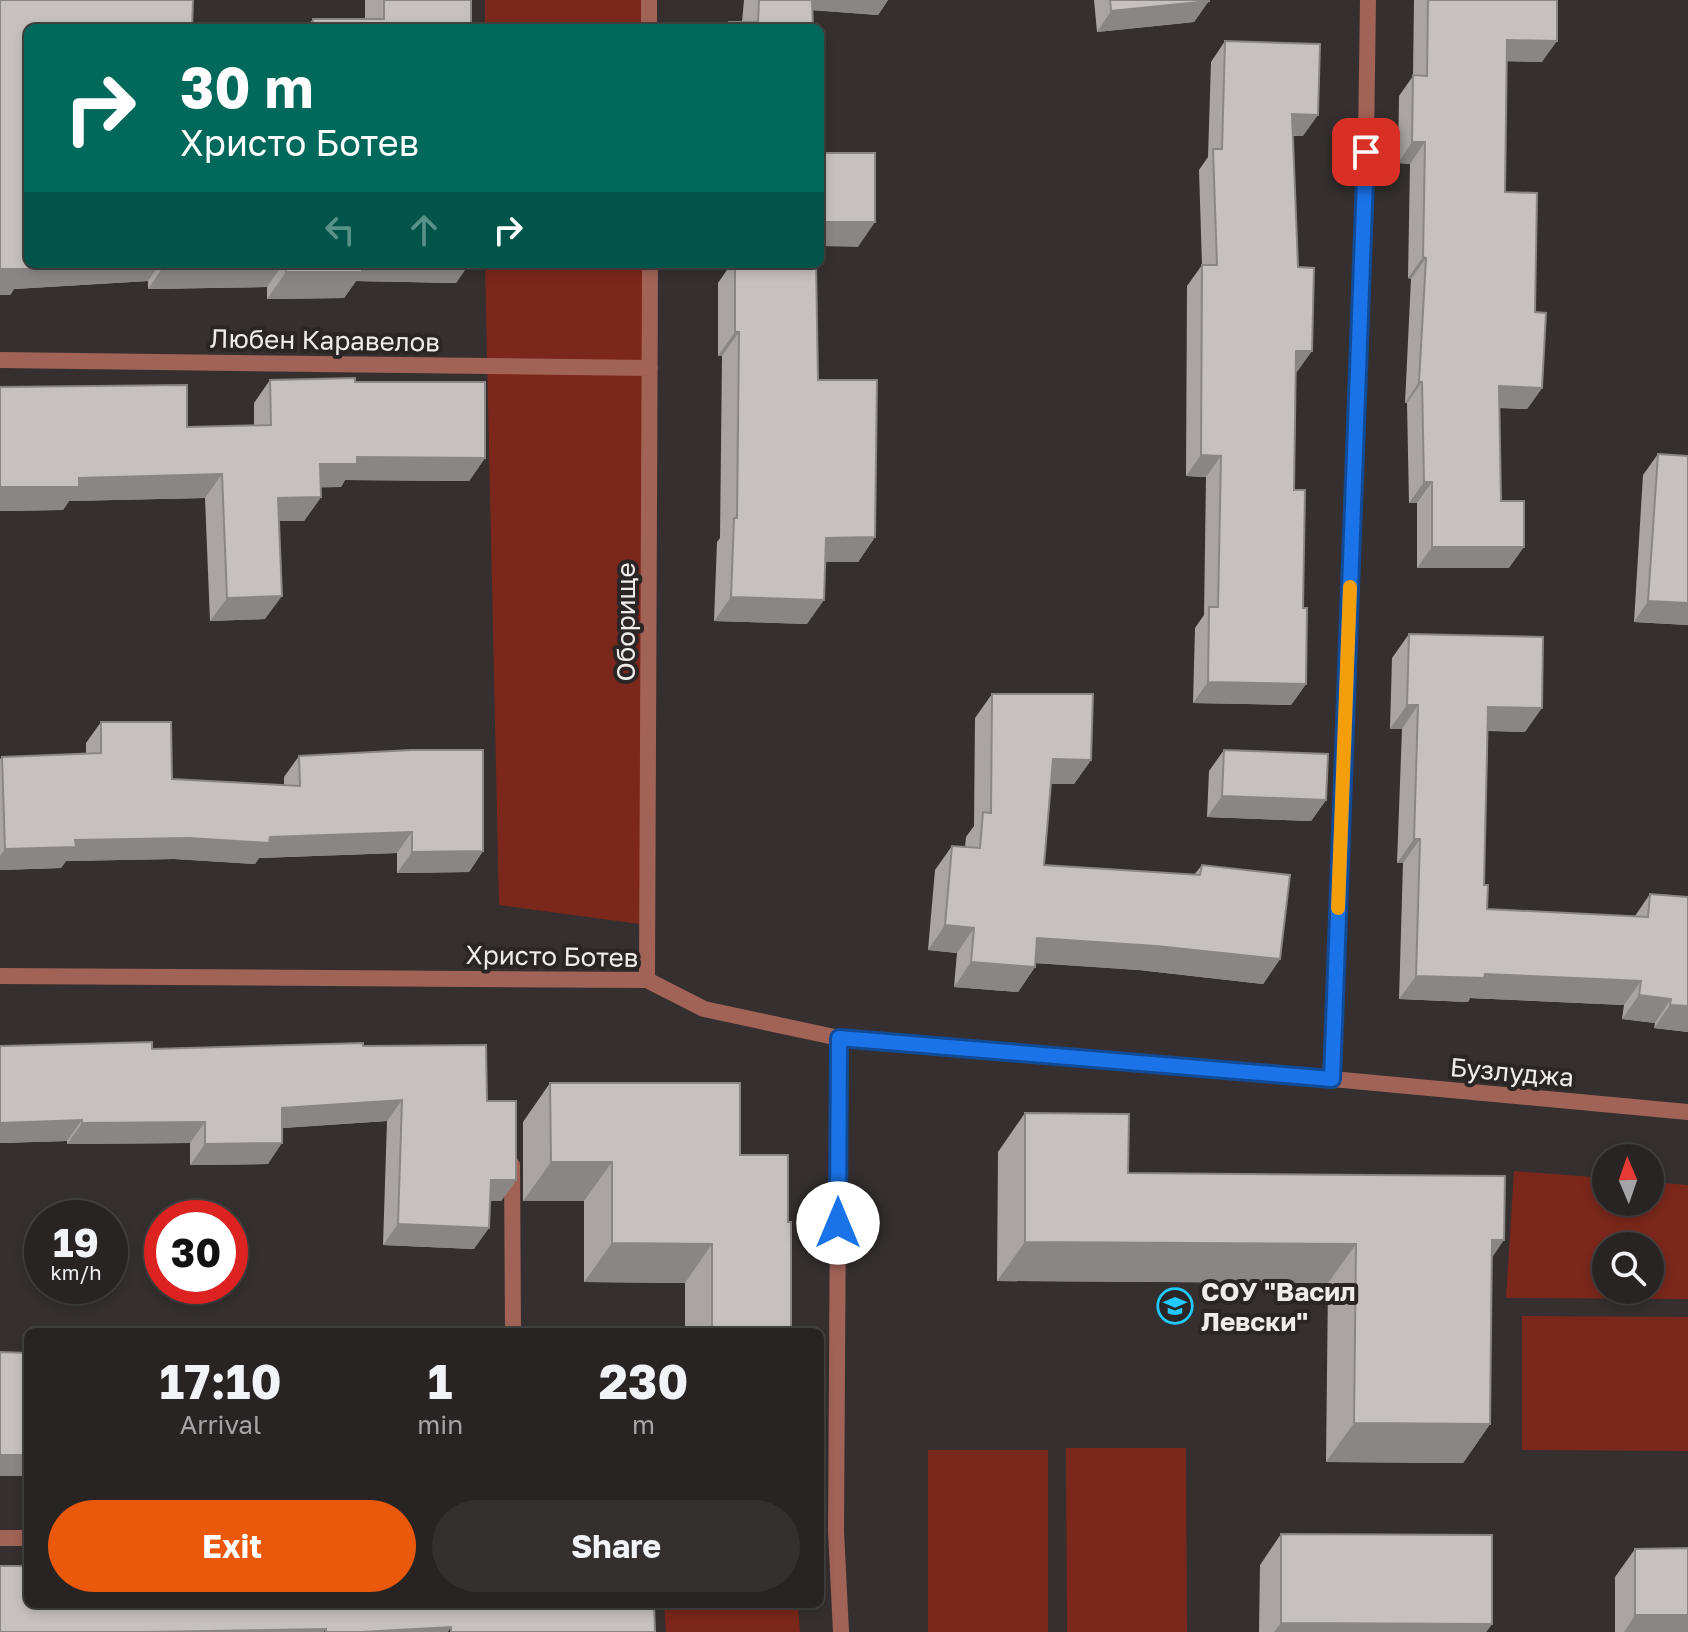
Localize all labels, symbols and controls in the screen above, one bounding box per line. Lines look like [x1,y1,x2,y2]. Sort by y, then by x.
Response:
text: 30 m [180,53,314,120]
icon: right [48,56,152,160]
pin [1332,118,1400,186]
text: Христо Ботев [180,121,419,164]
icon: arrive [1344,130,1388,174]
icon: left [318,208,362,252]
icon: ahead [402,208,446,252]
icon: right [486,208,530,252]
street label: Любен Каравелов [210,322,440,358]
street label: Оборище [610,562,641,682]
street label: Христо Ботев [465,939,639,973]
street label: Бузлуджа [1449,1051,1575,1093]
north arrow [1592,1144,1664,1216]
map controls [1592,1144,1664,1304]
position arrow [796,1181,880,1265]
speed limit sign: 30 [144,1200,248,1304]
text: 19 [53,1218,99,1266]
button: search [1592,1232,1664,1304]
text: km/h [51,1260,101,1284]
place label: СОУ "Васил Левски" [1201,1276,1356,1337]
school or university icon: СОУ "Васил Левски" [1156,1287,1194,1325]
text: 17:10 [160,1352,282,1410]
text: 1 [428,1352,453,1410]
text: 230 [599,1352,688,1410]
text: Arrival [180,1409,261,1440]
text: min [417,1409,463,1440]
text: m [632,1409,655,1440]
button: Exit [48,1500,416,1592]
button: Share [432,1500,800,1592]

